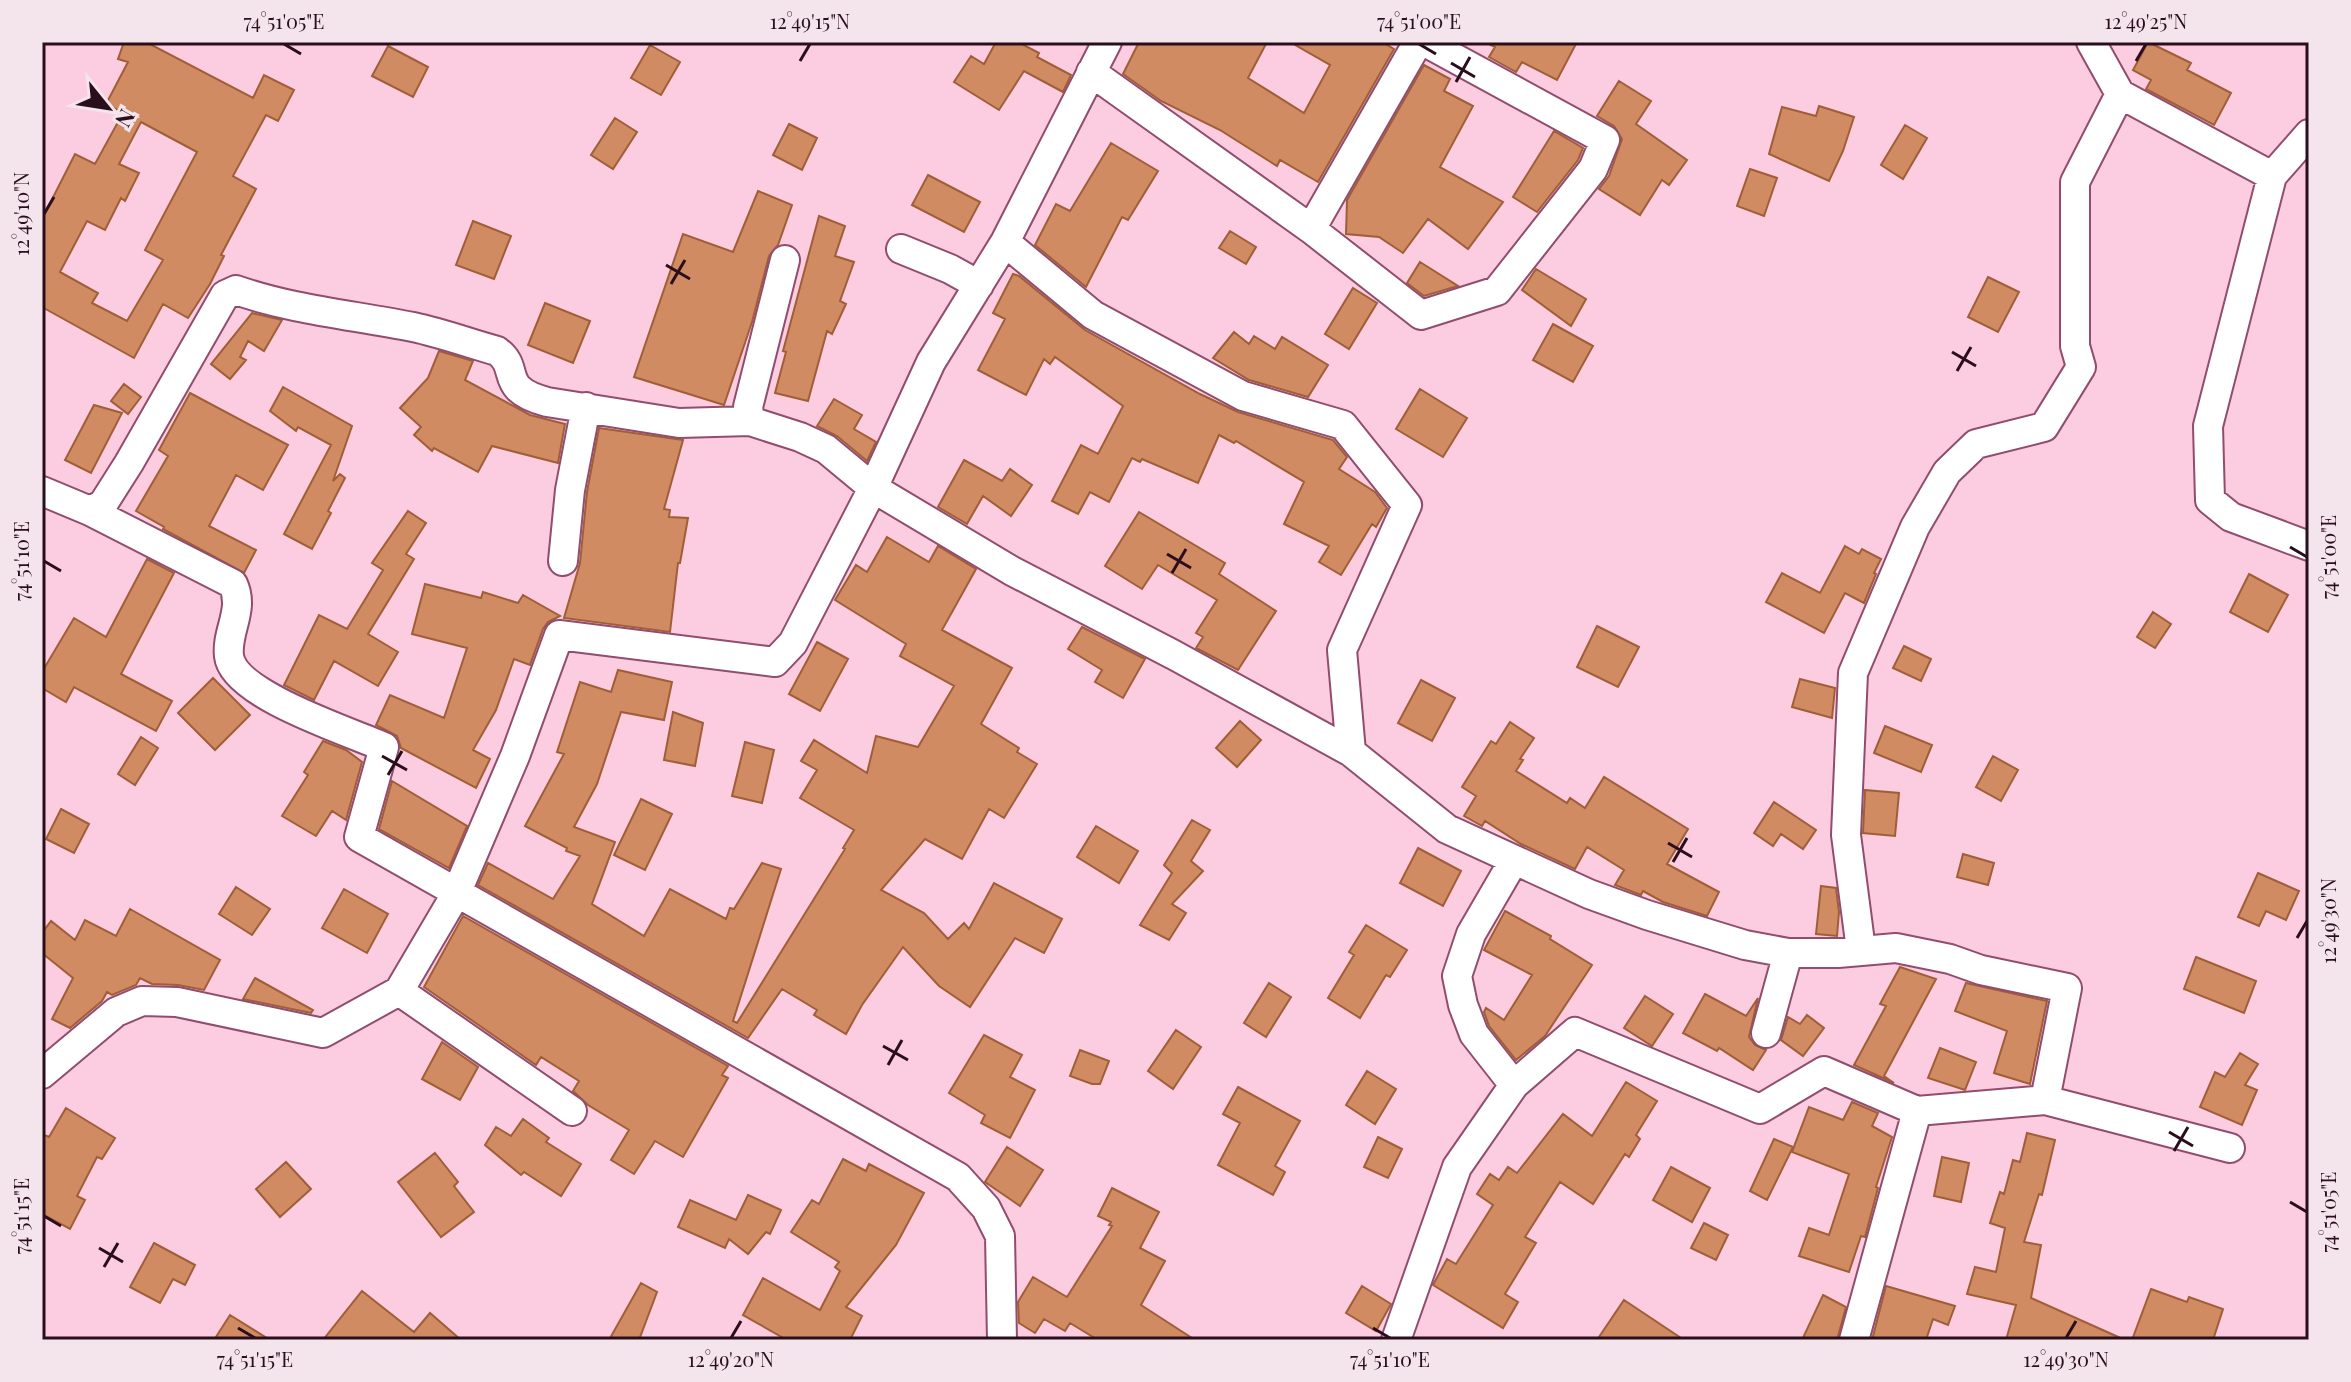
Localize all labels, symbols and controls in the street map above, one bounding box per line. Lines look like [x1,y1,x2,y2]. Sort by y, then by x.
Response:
text: 74°51'05"E [244,7,324,34]
text: 12°49'15"N [770,7,850,34]
text: 74°51'00"E [1377,7,1461,34]
text: 12°49'25"N [2105,7,2187,34]
north arrow [68,68,148,148]
text: N [109,104,143,133]
text: 12°49'10"N [7,172,34,256]
text: 74°51'00"E [2314,515,2341,599]
text: 74°51'10"E [7,521,34,601]
text: 12°49'30"N [2314,878,2341,964]
text: 74°51'05"E [2314,1172,2341,1252]
text: 74°51'15"E [7,1178,34,1254]
text: 74°51'15"E [217,1345,293,1372]
text: 12°49'20"N [688,1345,774,1372]
text: 74°51'10"E [1350,1345,1430,1372]
text: 12°49'30"N [2023,1345,2109,1372]

